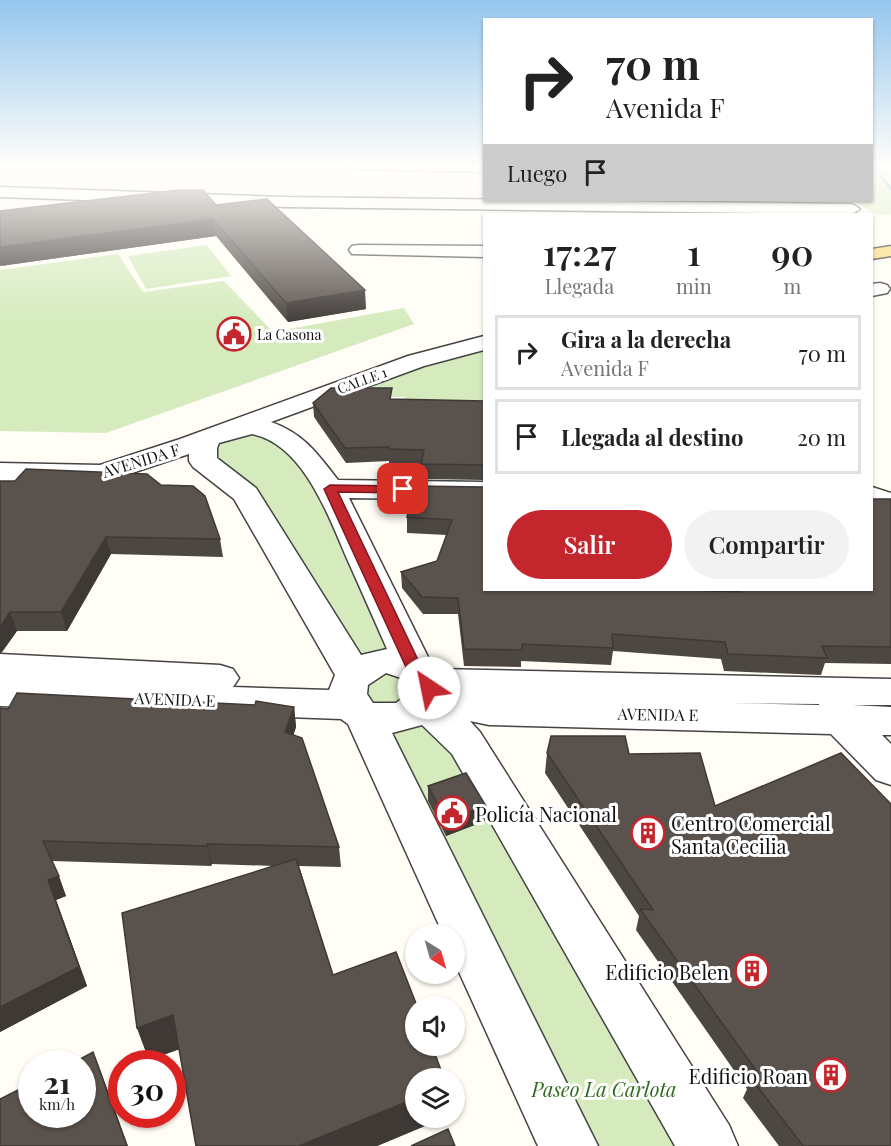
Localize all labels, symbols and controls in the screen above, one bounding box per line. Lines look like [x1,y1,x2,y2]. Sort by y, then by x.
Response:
text: 70 m [606,35,700,91]
icon: right [507,42,585,120]
text: Avenida F [606,89,725,125]
icon: arrive [579,156,612,189]
text: Luego [507,158,567,188]
text: 17:27 [543,227,616,275]
text: 1 [687,227,701,275]
text: 90 [771,227,813,275]
text: Llegada [545,272,614,299]
text: min [676,272,712,299]
text: m [783,272,801,299]
public building icon: La Casona [216,316,252,352]
text: Gira a la derecha [561,324,731,354]
place label: La Casona [257,325,321,344]
icon: right [510,336,543,369]
text: 70 m [799,338,846,368]
text: Avenida F [561,354,649,381]
street label: CALLE 1 [334,362,390,398]
icon: arrive [510,420,543,453]
text: Llegada al destino [561,422,743,452]
text: 20 m [797,422,846,452]
street label: AVENIDA F [99,438,182,482]
pin [377,463,428,514]
icon: arrive [386,472,419,505]
button: Salir [507,510,672,579]
button: Compartir [684,510,849,579]
position arrow [397,656,461,720]
street label: AVENIDA E [133,687,216,711]
street label: AVENIDA E [616,703,699,725]
public building icon: Policía Nacional [434,795,470,831]
place label: Policía Nacional [475,800,617,827]
place label: Centro Comercial Santa Cecilia [671,809,831,859]
building icon: Centro Comercial Santa Cecilia [630,815,666,851]
north arrow [405,924,465,984]
map controls [405,924,465,1128]
building icon: Edificio Belen [734,953,770,989]
place label: Edificio Belen [605,958,729,985]
button: sound [405,996,465,1056]
speed limit sign: 30 [108,1050,186,1128]
building icon: Edificio Roan [813,1057,849,1093]
text: 21 [43,1062,71,1102]
place label: Edificio Roan [689,1062,808,1089]
button: layers [405,1068,465,1128]
park label: Paseo La Carlota [530,1075,677,1102]
text: km/h [39,1094,75,1114]

